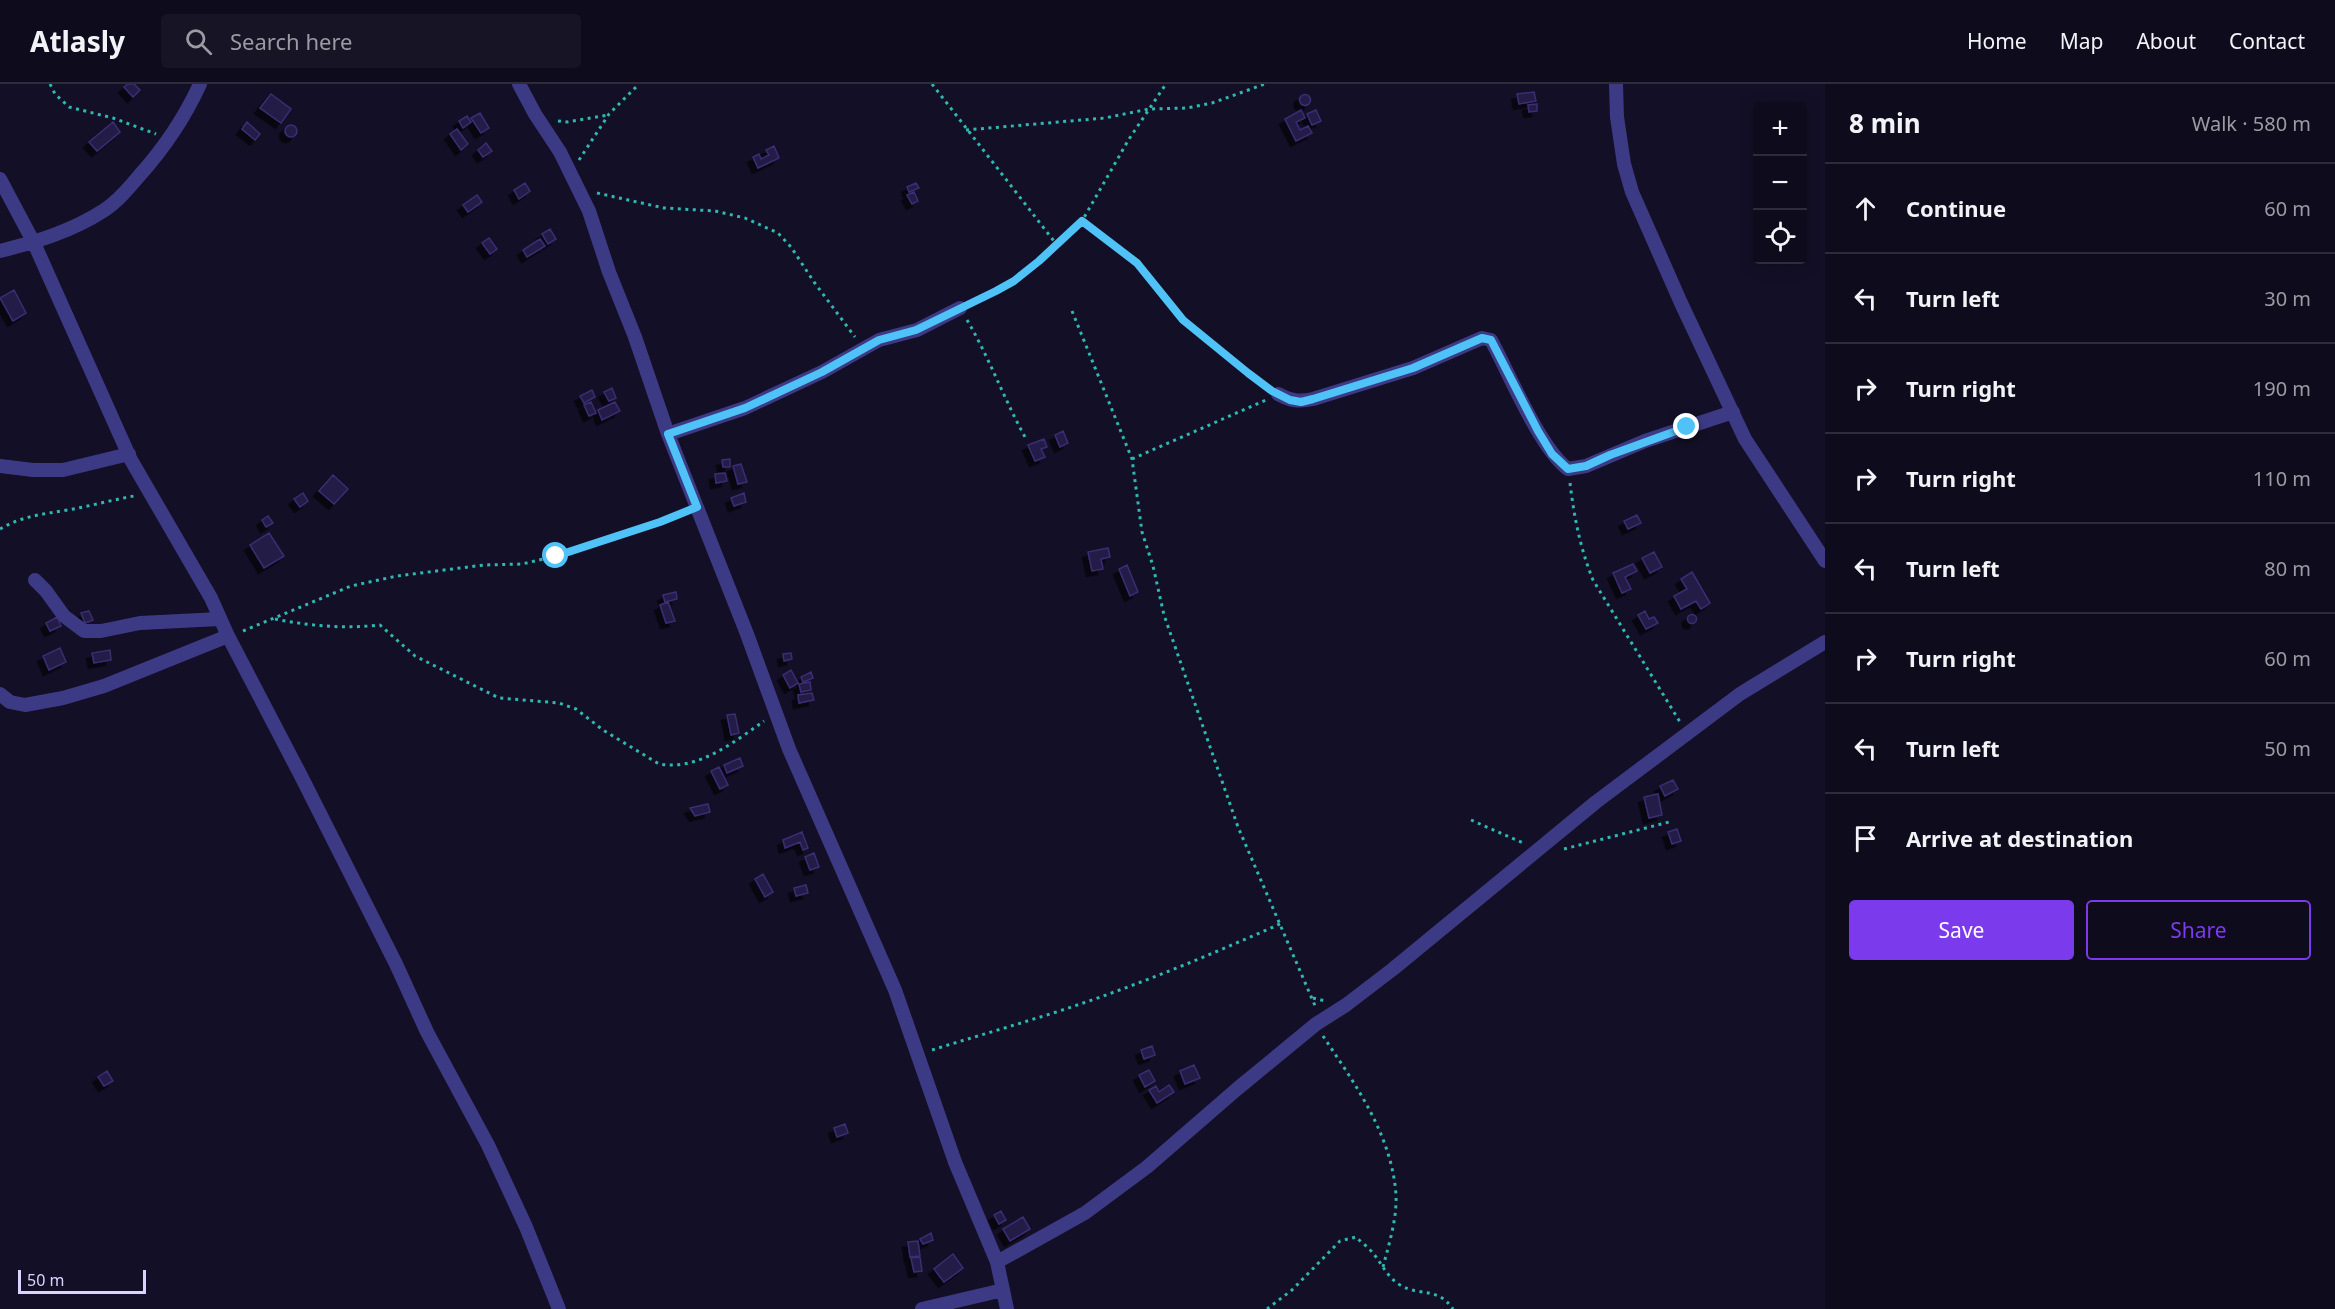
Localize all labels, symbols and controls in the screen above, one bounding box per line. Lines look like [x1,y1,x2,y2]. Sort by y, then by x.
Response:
search box [161,14,581,68]
text: Atlasly [30,22,125,60]
icon: search [182,25,215,58]
text: Search here [230,26,352,56]
text: Home [1967,27,2027,55]
text: Map [2060,27,2103,55]
text: About [2136,27,2196,55]
text: Contact [2229,27,2305,55]
map controls [1753,102,1807,264]
button: + [1753,102,1807,156]
text: 8 min [1849,105,1921,141]
text: Walk · 580 m [2192,110,2311,137]
button: − [1753,156,1807,210]
icon: ahead [1849,192,1882,225]
text: Continue [1906,193,2006,223]
text: 60 m [2264,195,2311,222]
button: locate [1753,210,1807,264]
icon: left [1849,282,1882,315]
text: Turn left [1906,283,2000,313]
text: 30 m [2264,285,2311,312]
icon: right [1849,372,1882,405]
text: Turn right [1906,373,2016,403]
text: 190 m [2253,375,2311,402]
route end [1673,413,1699,439]
icon: right [1849,462,1882,495]
text: Turn right [1906,463,2016,493]
text: 110 m [2253,465,2311,492]
route start [542,542,568,568]
icon: left [1849,552,1882,585]
text: Turn left [1906,553,2000,583]
text: 80 m [2264,555,2311,582]
icon: right [1849,642,1882,675]
text: Turn right [1906,643,2016,673]
text: 60 m [2264,645,2311,672]
icon: left [1849,732,1882,765]
text: Turn left [1906,733,2000,763]
text: 50 m [2264,735,2311,762]
icon: arrive [1849,822,1882,855]
text: Arrive at destination [1906,823,2133,853]
button: Save [1849,900,2074,960]
button: Share [2086,900,2311,960]
scale bar [18,1267,146,1294]
text: 50 m [27,1269,64,1291]

